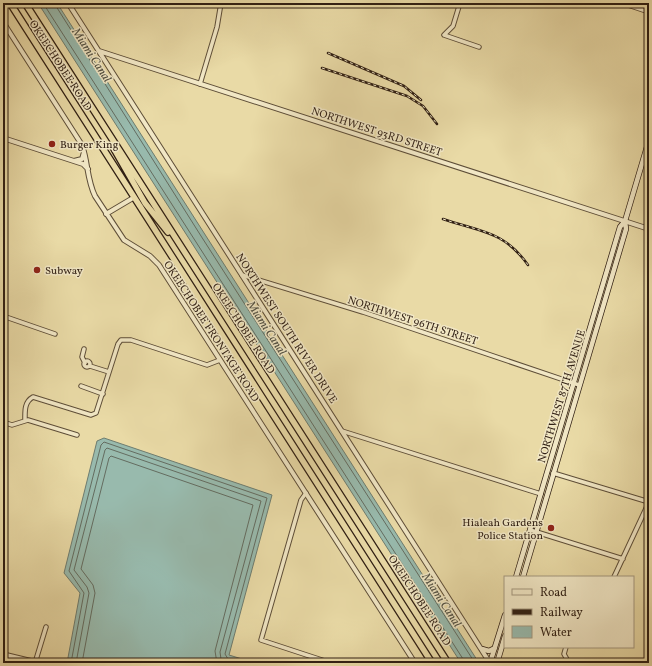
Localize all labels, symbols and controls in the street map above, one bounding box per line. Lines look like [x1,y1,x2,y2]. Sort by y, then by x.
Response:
street label: OKEECHOBEE ROAD [25,17,95,114]
water label: Miami Canal [67,24,115,86]
street label: NORTHWEST 93RD STREET [309,104,444,161]
place label: Burger King [60,138,119,153]
marker: Burger King [47,139,57,149]
street label: NORTHWEST SOUTH RIVER DRIVE [232,251,340,407]
street label: OKEECHOBEE FRONTAGE ROAD [159,258,262,405]
place label: Subway [45,264,83,279]
marker: Subway [32,265,42,275]
street label: OKEECHOBEE ROAD [208,280,278,377]
street label: NORTHWEST 96TH STREET [346,293,480,350]
water label: Miami Canal [242,297,290,359]
street label: NORTHWEST 87TH AVENUE [535,328,590,465]
place label: Hialeah Gardens Police Station [462,516,543,544]
marker: Hialeah Gardens Police Station [546,523,556,533]
street label: OKEECHOBEE ROAD [384,552,454,649]
water label: Miami Canal [417,569,465,631]
legend [504,576,634,648]
text: Road [540,585,567,601]
text: Railway [540,605,583,621]
text: Water [540,625,572,641]

